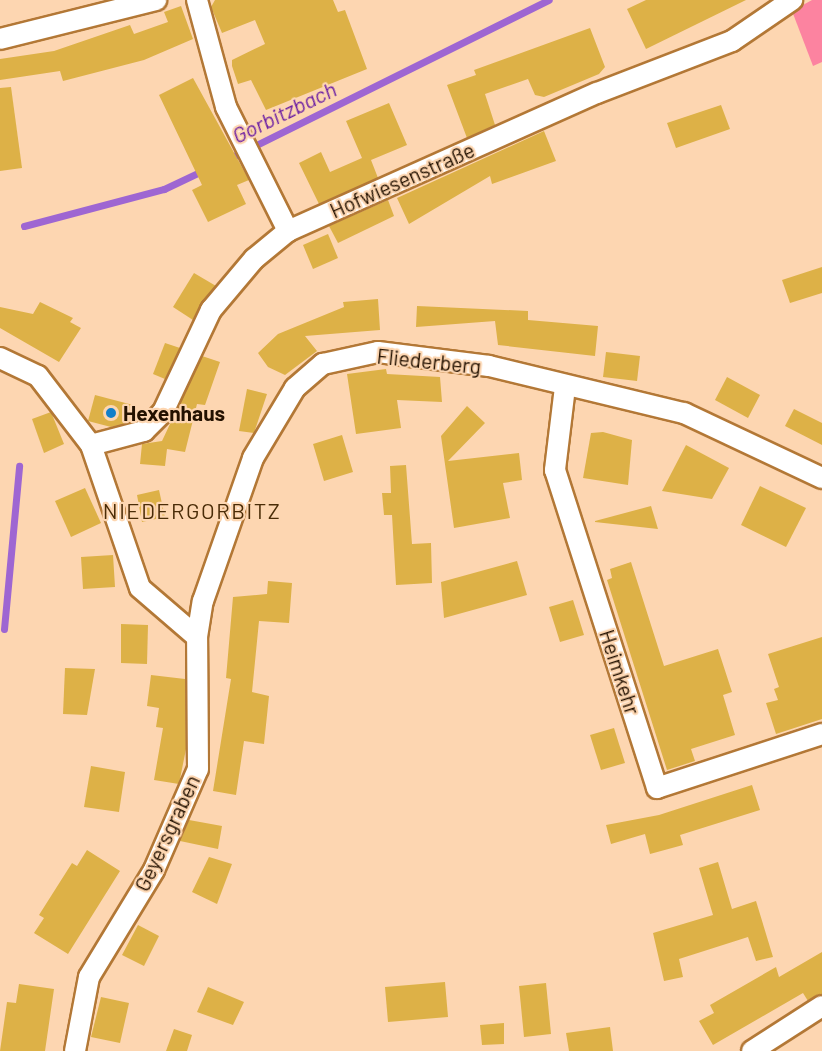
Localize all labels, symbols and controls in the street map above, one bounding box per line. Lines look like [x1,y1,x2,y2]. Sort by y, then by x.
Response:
water label: Gorbitzbach [228,75,340,149]
street label: Hofwiesenstraße [326,137,478,223]
street label: Fliederberg [376,343,482,379]
place label: Hexenhaus [123,400,225,426]
marker: Hexenhaus [104,406,118,420]
district label: NIEDERGORBITZ [103,498,281,524]
street label: Heimkehr [594,626,646,718]
street label: Geyersgraben [129,771,205,895]

